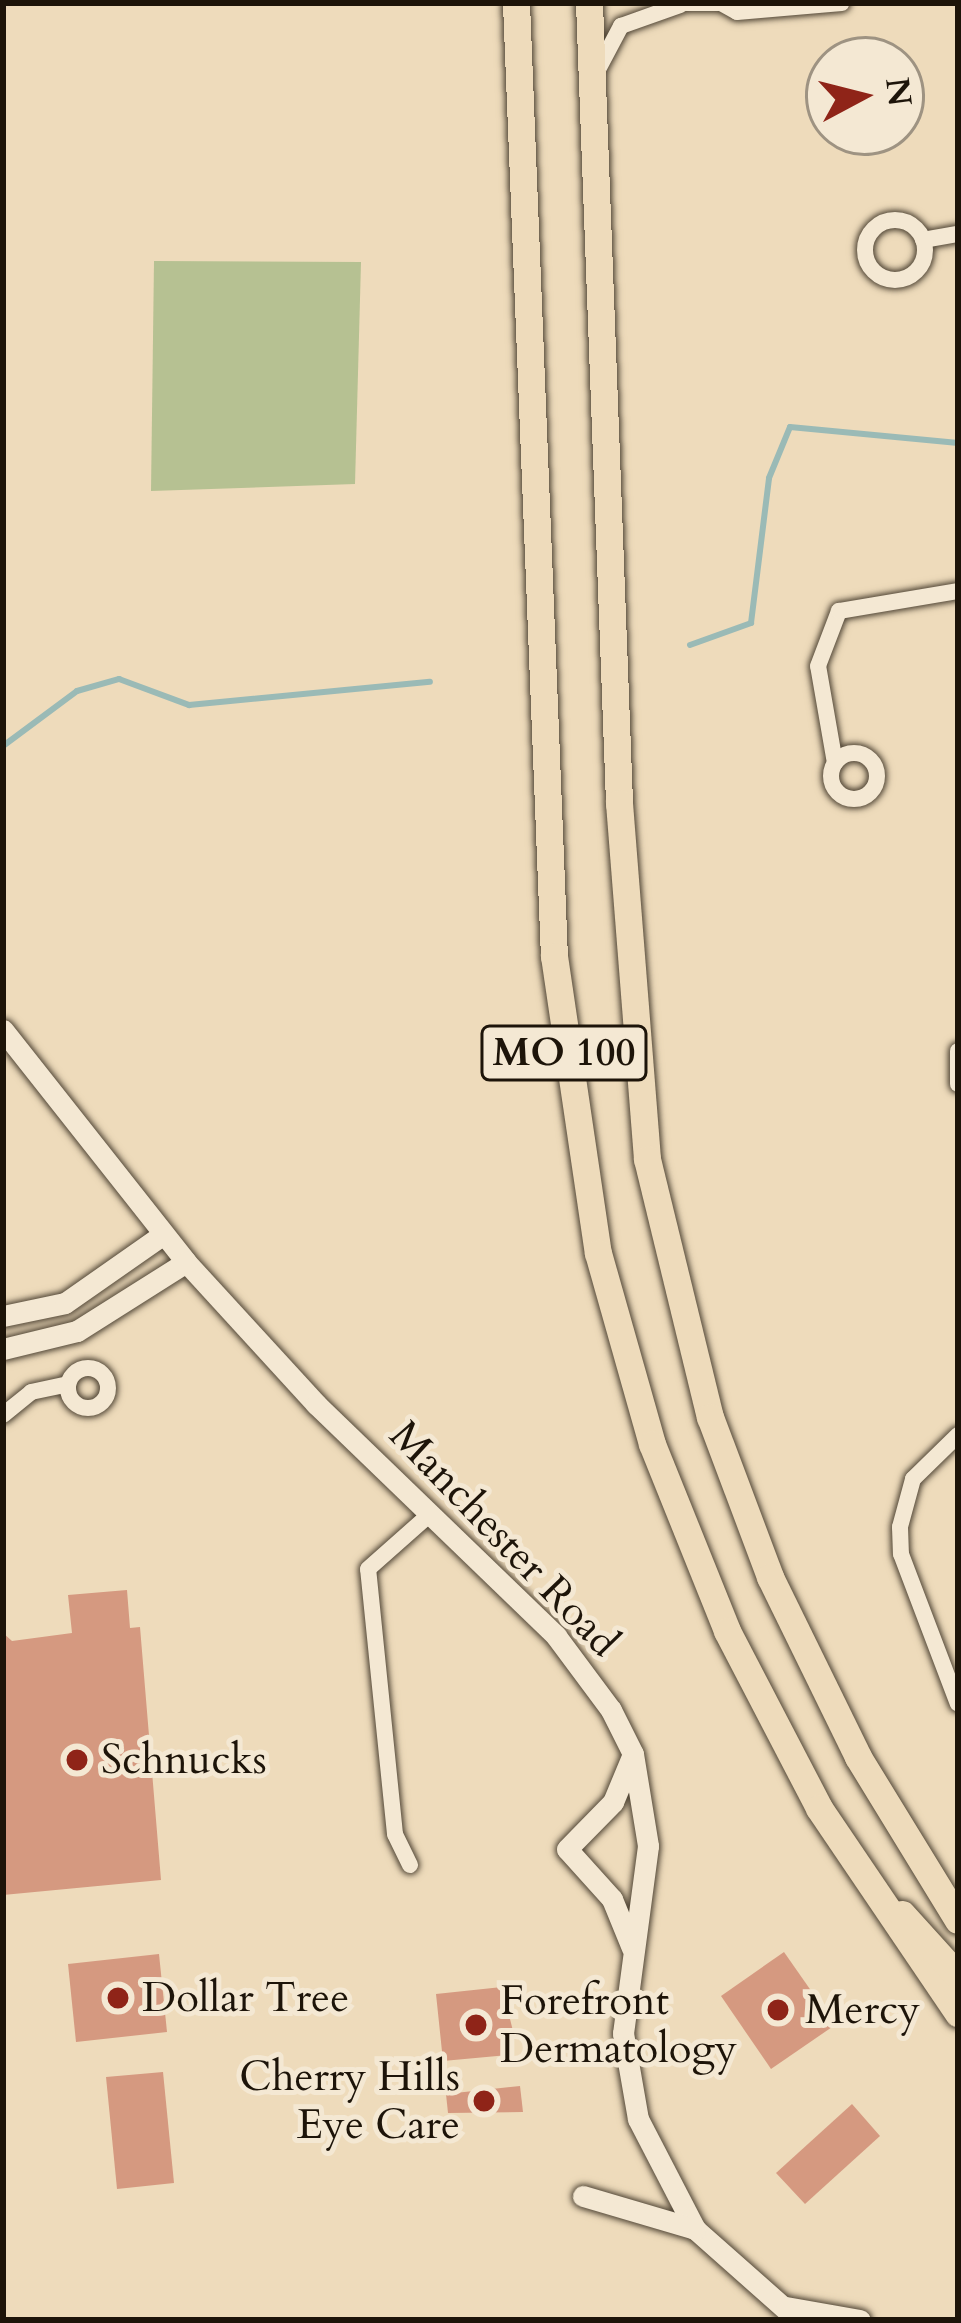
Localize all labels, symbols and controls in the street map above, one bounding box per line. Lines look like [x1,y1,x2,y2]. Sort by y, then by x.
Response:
north arrow [805,36,925,156]
text: N [874,75,922,109]
road number: MO 100 [480,1020,648,1086]
street label: Manchester Road [379,1411,629,1667]
place label: Schnucks [101,1735,267,1785]
marker: Schnucks [64,1747,90,1773]
place label: Dollar Tree [142,1973,349,2023]
place label: Forefront Dermatology [500,1976,737,2074]
marker: Dollar Tree [105,1985,131,2011]
place label: Mercy [805,1985,920,2035]
marker: Mercy [762,1994,794,2026]
marker: Forefront Dermatology [463,2012,489,2038]
place label: Cherry Hills Eye Care [239,2052,460,2150]
marker: Cherry Hills Eye Care [471,2088,497,2114]

